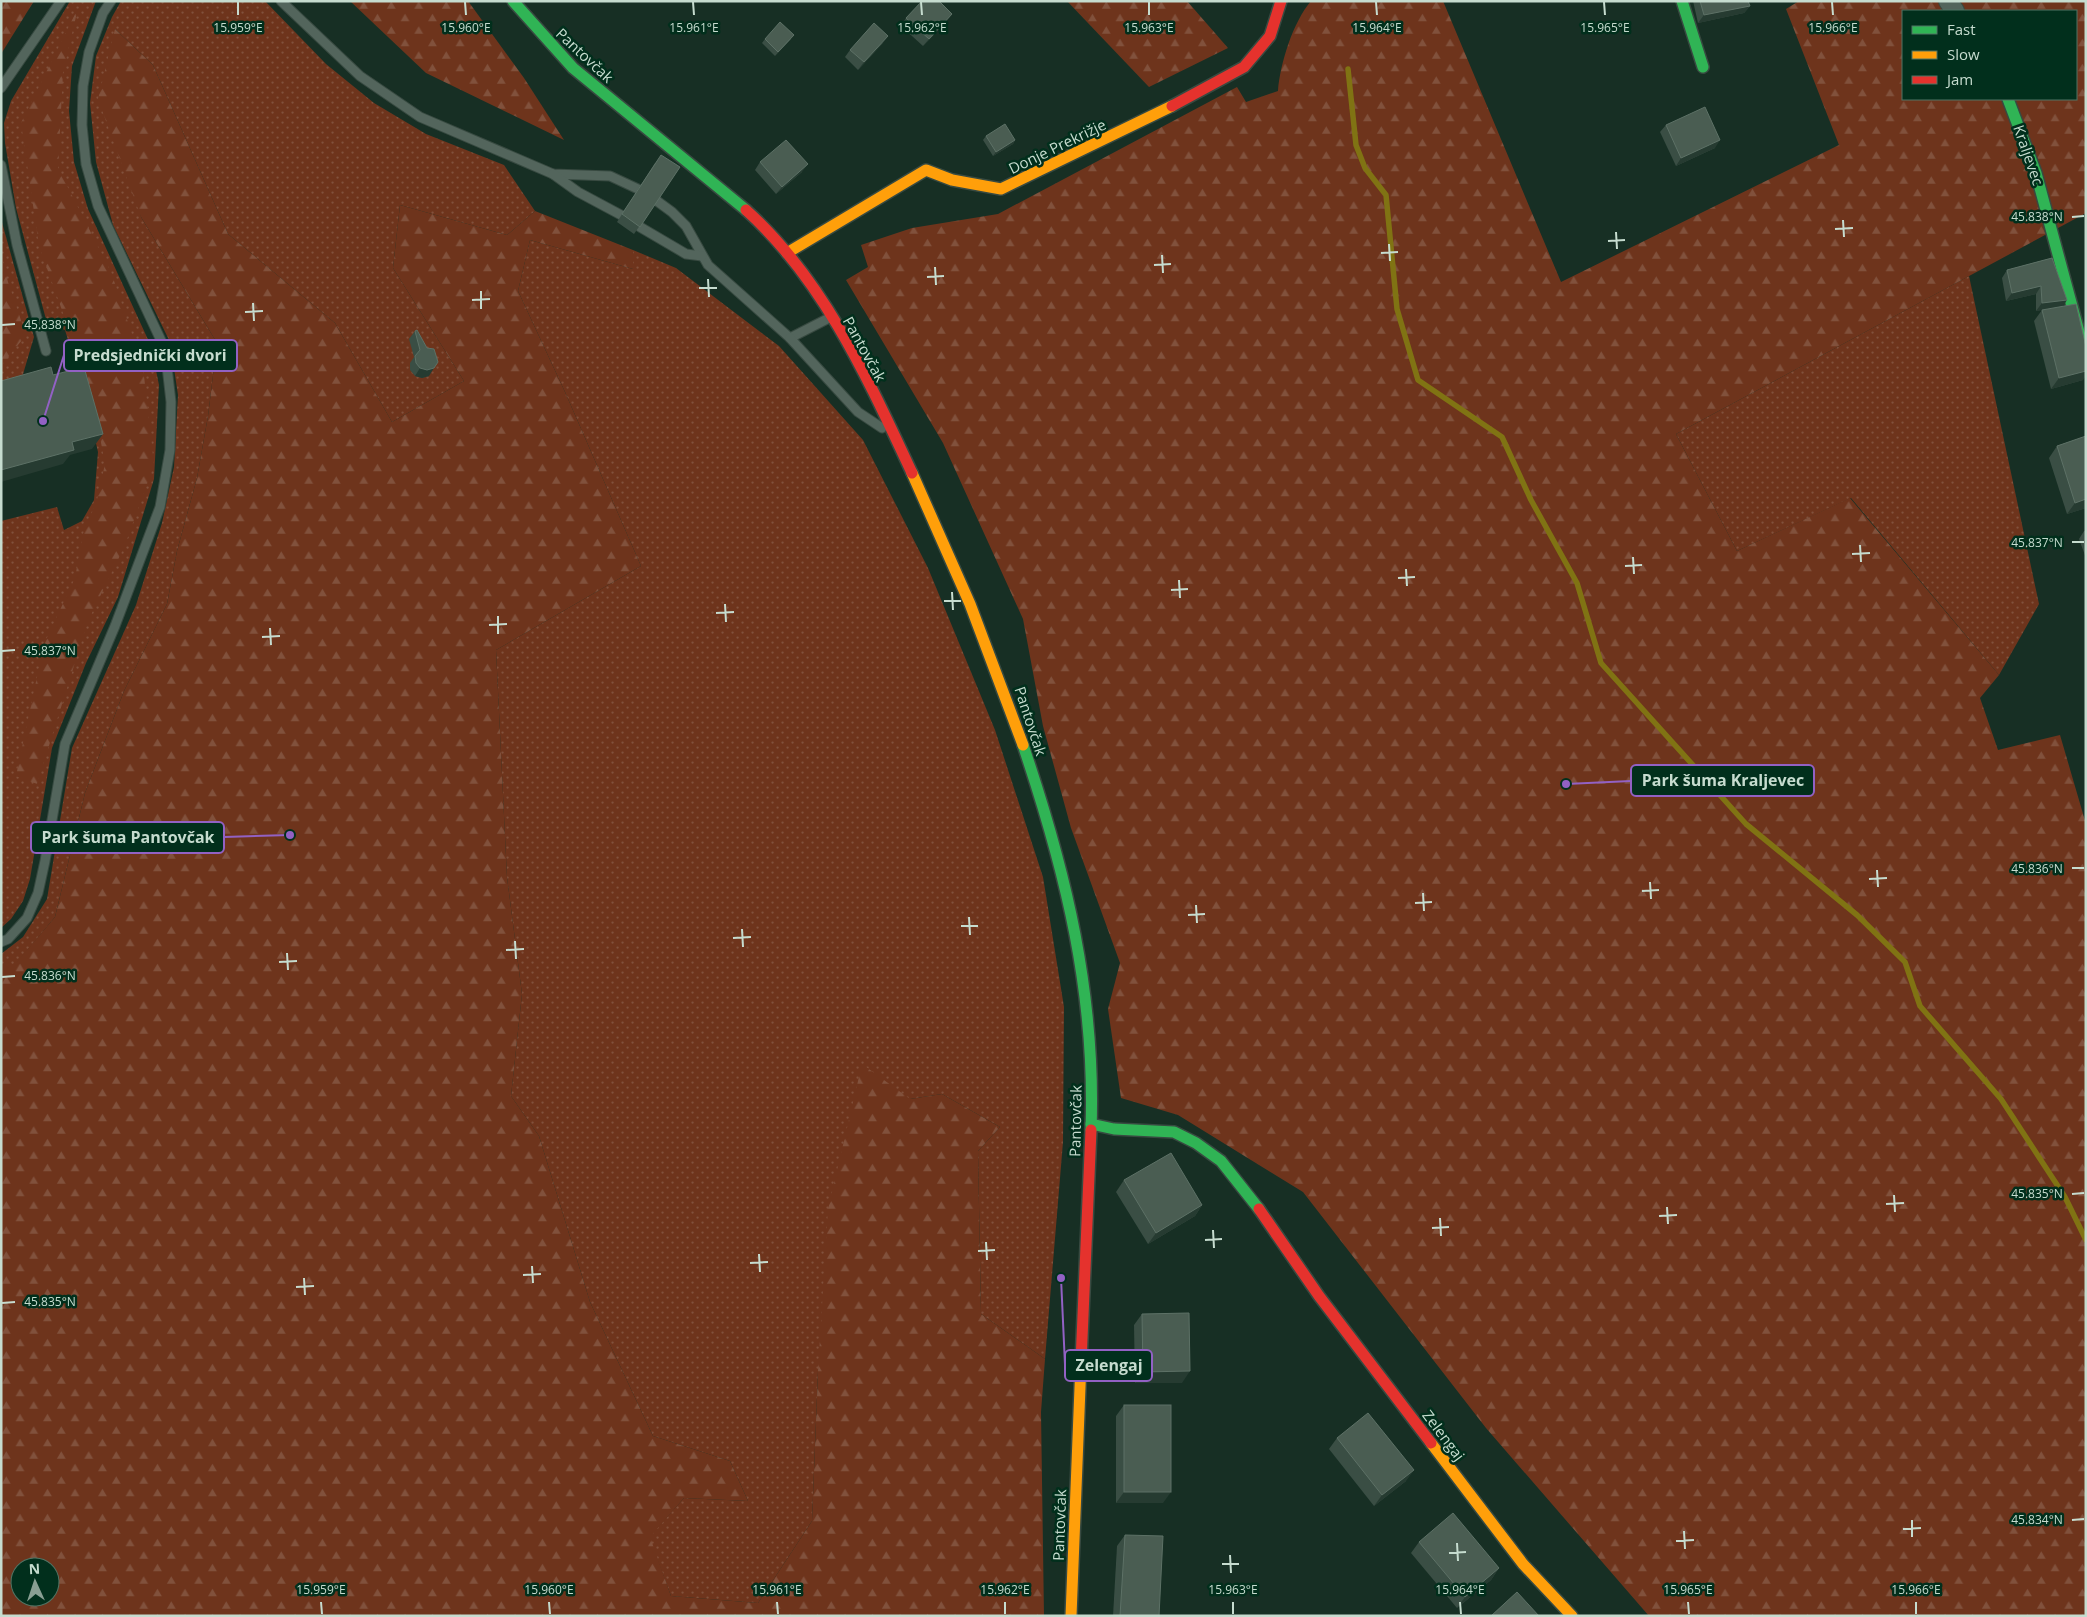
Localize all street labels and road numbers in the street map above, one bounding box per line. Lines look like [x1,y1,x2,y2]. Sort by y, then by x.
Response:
street label: Pantovčak [552,23,618,87]
street label: Donje Prekrižje [1005,114,1109,178]
street label: Kraljevec [2009,122,2049,188]
street label: Pantovčak [839,313,891,385]
street label: Pantovčak [1010,684,1052,758]
street label: Pantovčak [1064,1085,1086,1157]
street label: Zelengaj [1418,1406,1470,1464]
street label: Pantovčak [1048,1489,1070,1561]

